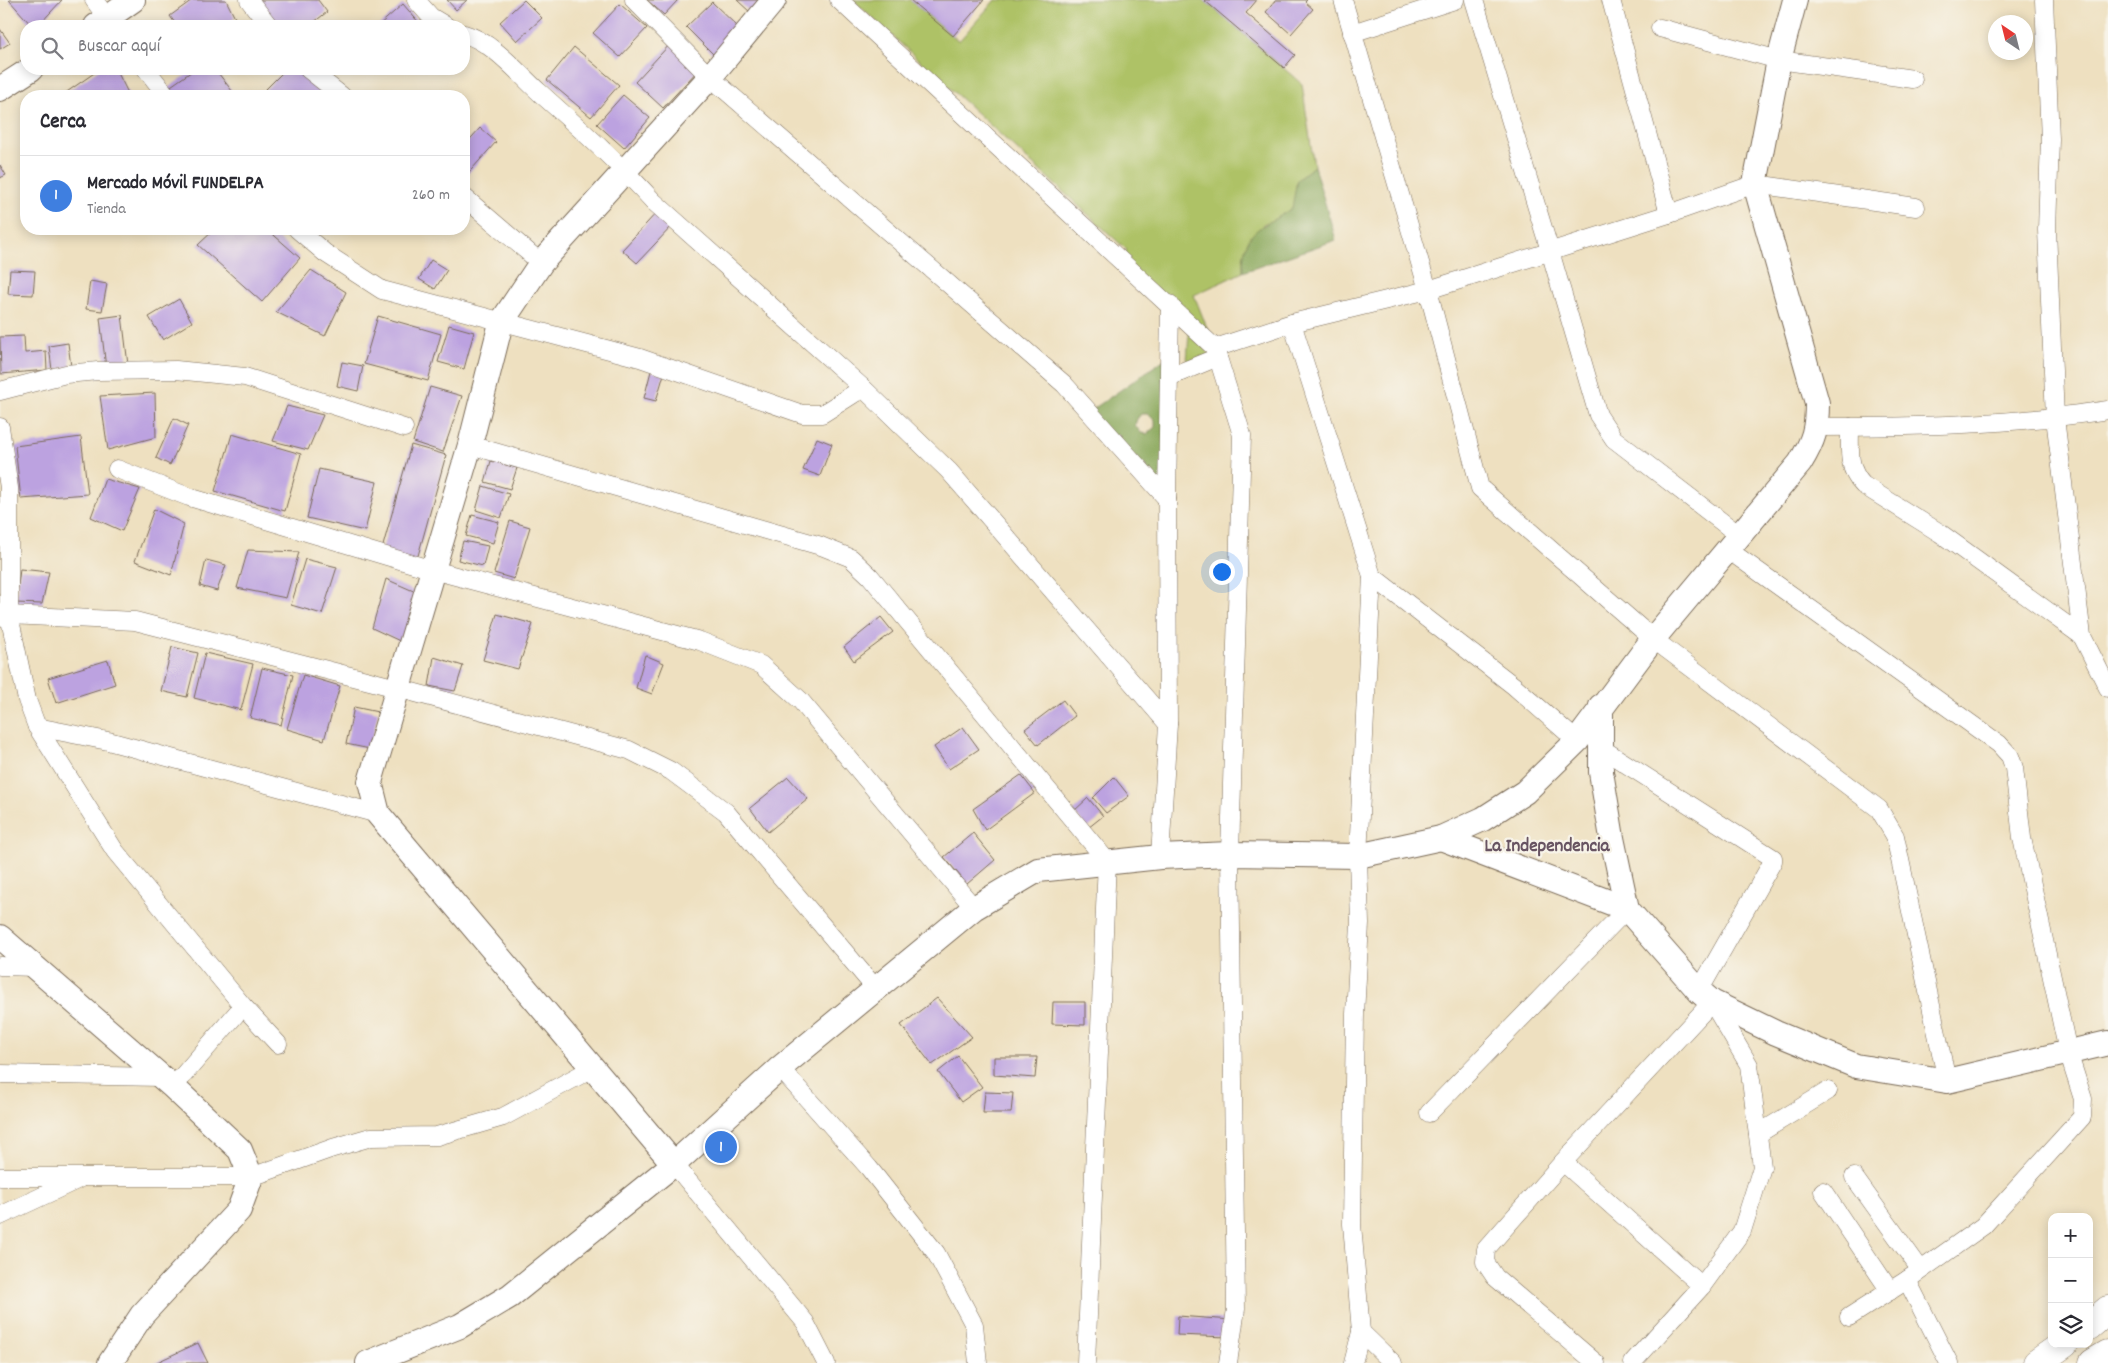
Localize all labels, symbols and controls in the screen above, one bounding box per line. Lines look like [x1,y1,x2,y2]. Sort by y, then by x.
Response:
north arrow [1988,15,2033,60]
search box [20,20,470,75]
icon: search [38,34,66,62]
text: Buscar aquí [78,34,160,61]
text: Cerca [40,108,86,138]
text: Mercado Móvil FUNDELPA [87,171,264,198]
text: 1 [54,184,58,207]
text: 260 m [412,184,450,207]
text: Tienda [87,198,126,221]
your location [1209,559,1235,585]
district label: La Independencia [1485,834,1611,861]
pin: 1 [705,1128,737,1166]
map controls [2048,1213,2093,1348]
button: + [2048,1213,2093,1258]
button: − [2048,1258,2093,1303]
button: layers [2048,1303,2093,1348]

